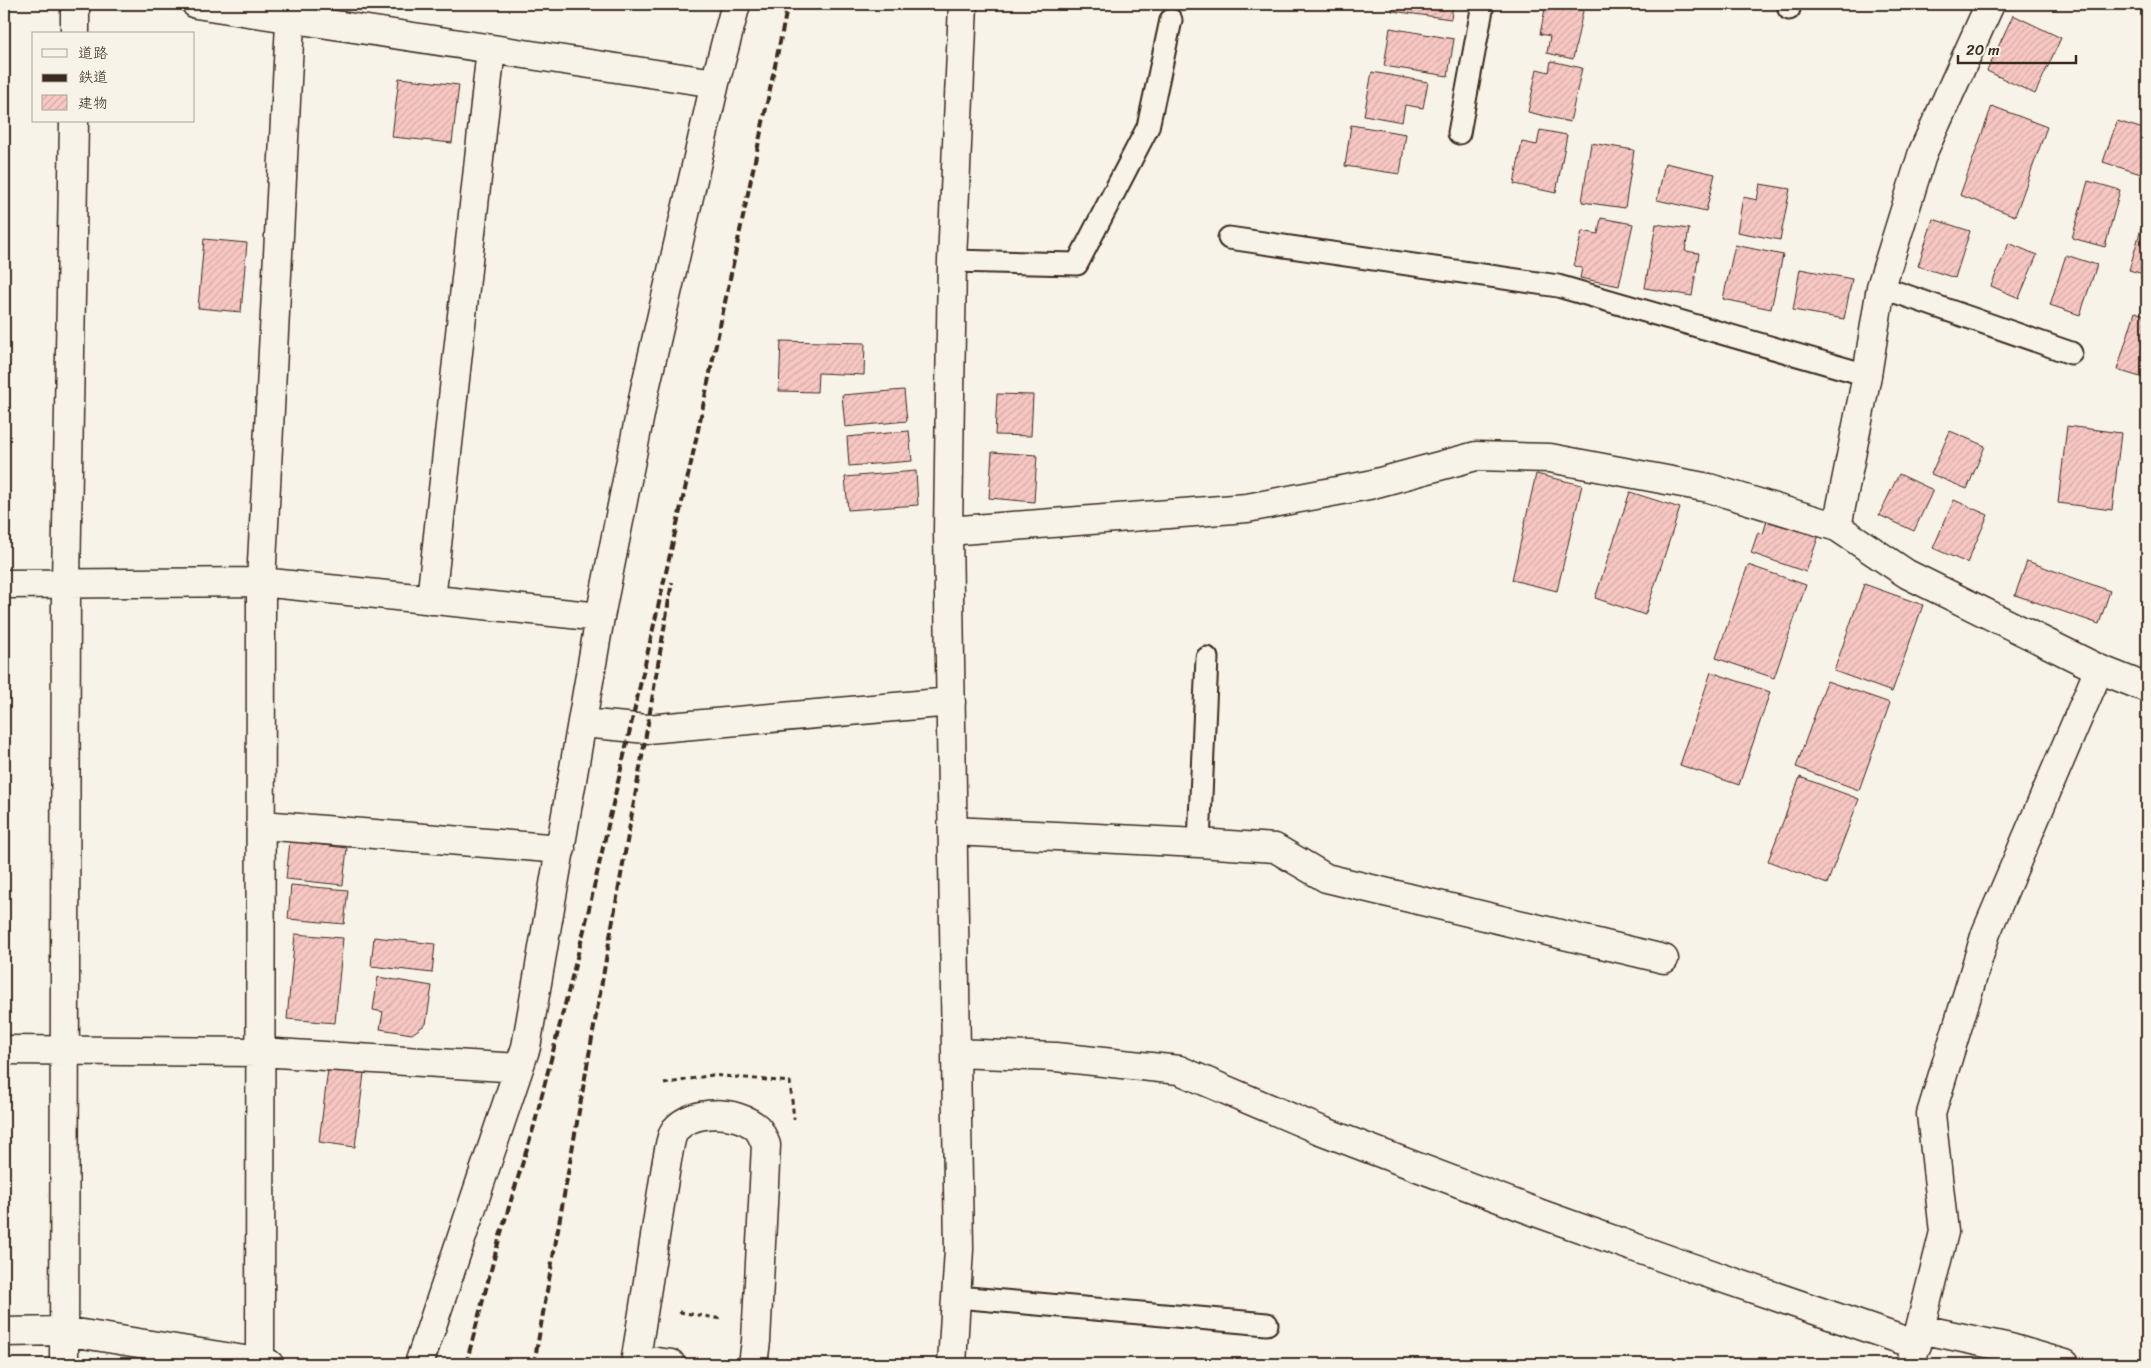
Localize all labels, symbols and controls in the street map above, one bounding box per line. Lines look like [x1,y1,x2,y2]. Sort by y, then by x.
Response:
legend [32,32,195,122]
scale bar [1958,32,2076,64]
text: 20 m [1966,37,2000,63]
text: 道路 [78,40,108,66]
text: 鉄道 [78,64,108,90]
text: 建物 [78,90,108,116]

